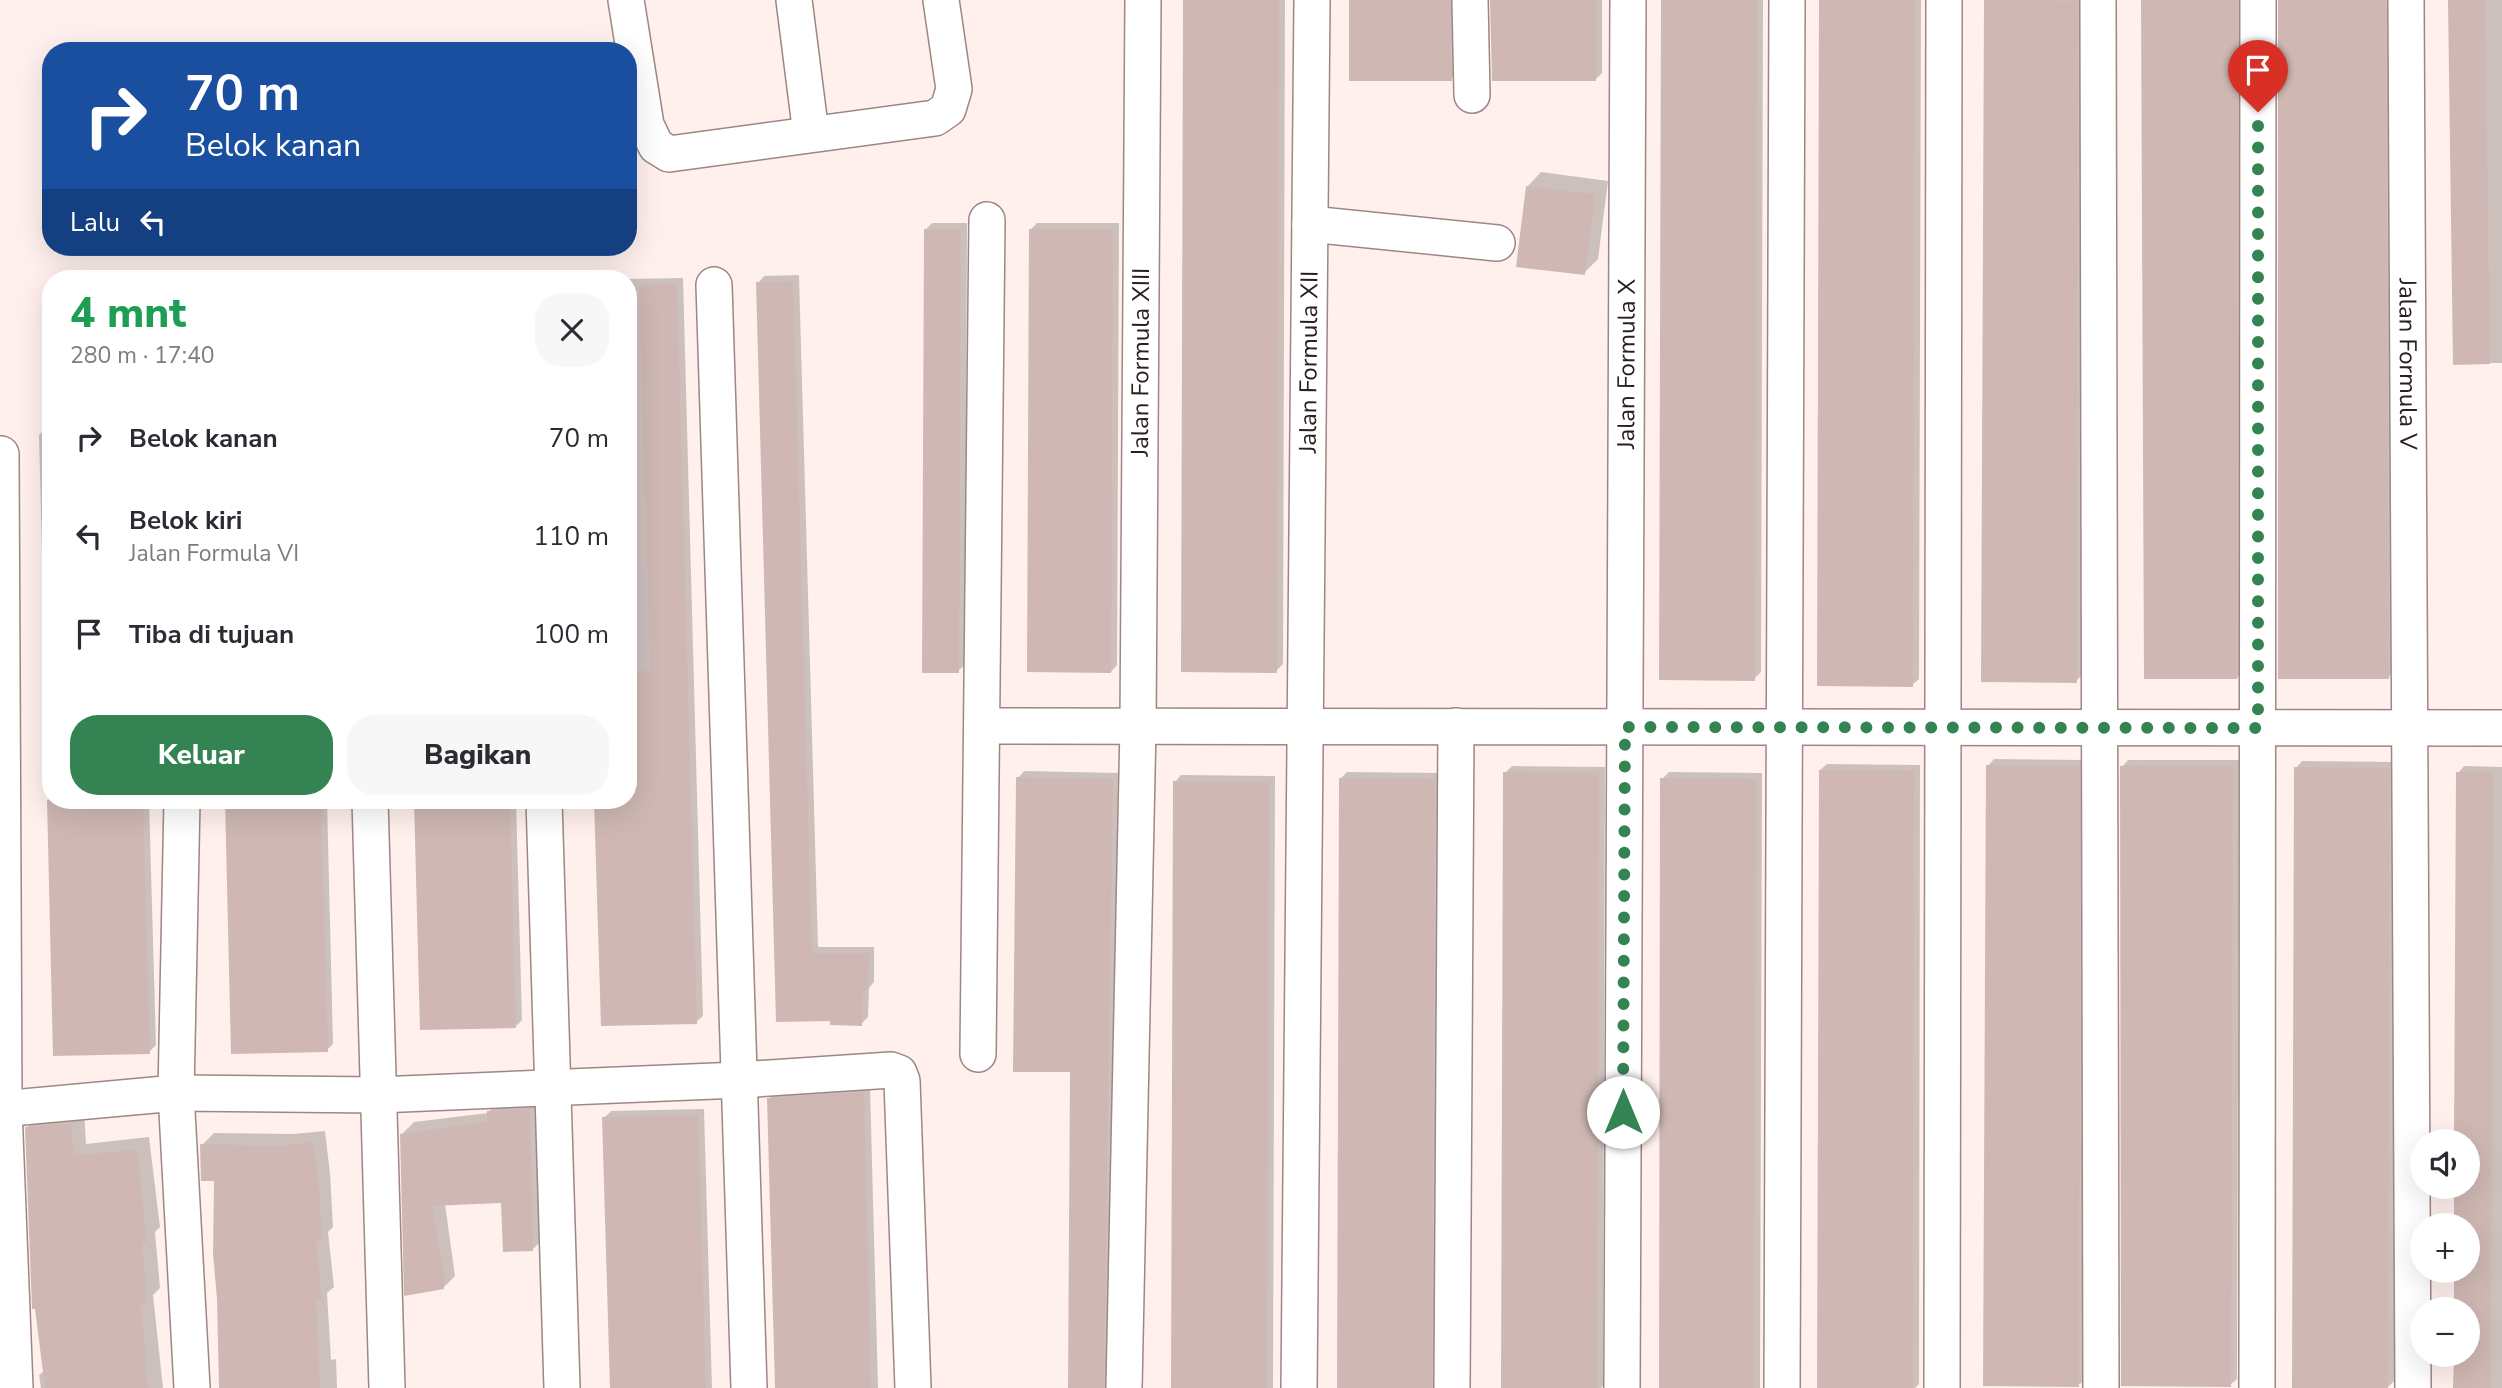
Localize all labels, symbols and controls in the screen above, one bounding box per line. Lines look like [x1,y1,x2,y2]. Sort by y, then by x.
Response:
pin [2228,40,2288,112]
icon: arrive [2239,51,2277,89]
text: 70 m [185,60,300,127]
icon: right [70,70,161,161]
text: Belok kanan [185,124,361,167]
icon: left [134,203,172,241]
text: Lalu [70,205,120,240]
street label: Jalan Formula XIII [1124,268,1157,458]
street label: Jalan Formula XII [1292,271,1325,455]
street label: Jalan Formula V [2391,277,2424,450]
street label: Jalan Formula X [1610,278,1643,450]
text: 4 mnt [70,285,186,342]
button: close [535,293,609,367]
text: 280 m · 17:40 [70,340,215,371]
icon: right [70,419,108,457]
text: Belok kanan [129,421,278,456]
text: 70 m [549,421,609,456]
text: Belok kiri [129,503,242,538]
icon: left [70,517,108,555]
text: 110 m [533,519,609,554]
text: Jalan Formula VI [129,538,299,569]
icon: arrive [70,615,108,653]
text: Tiba di tujuan [129,617,294,652]
text: 100 m [533,617,609,652]
button: Keluar [70,715,333,795]
button: Bagikan [347,715,609,795]
position arrow [1586,1075,1660,1149]
map controls [2410,1129,2480,1367]
button: sound [2410,1129,2480,1199]
button: + [2410,1213,2480,1283]
button: − [2410,1297,2480,1367]

